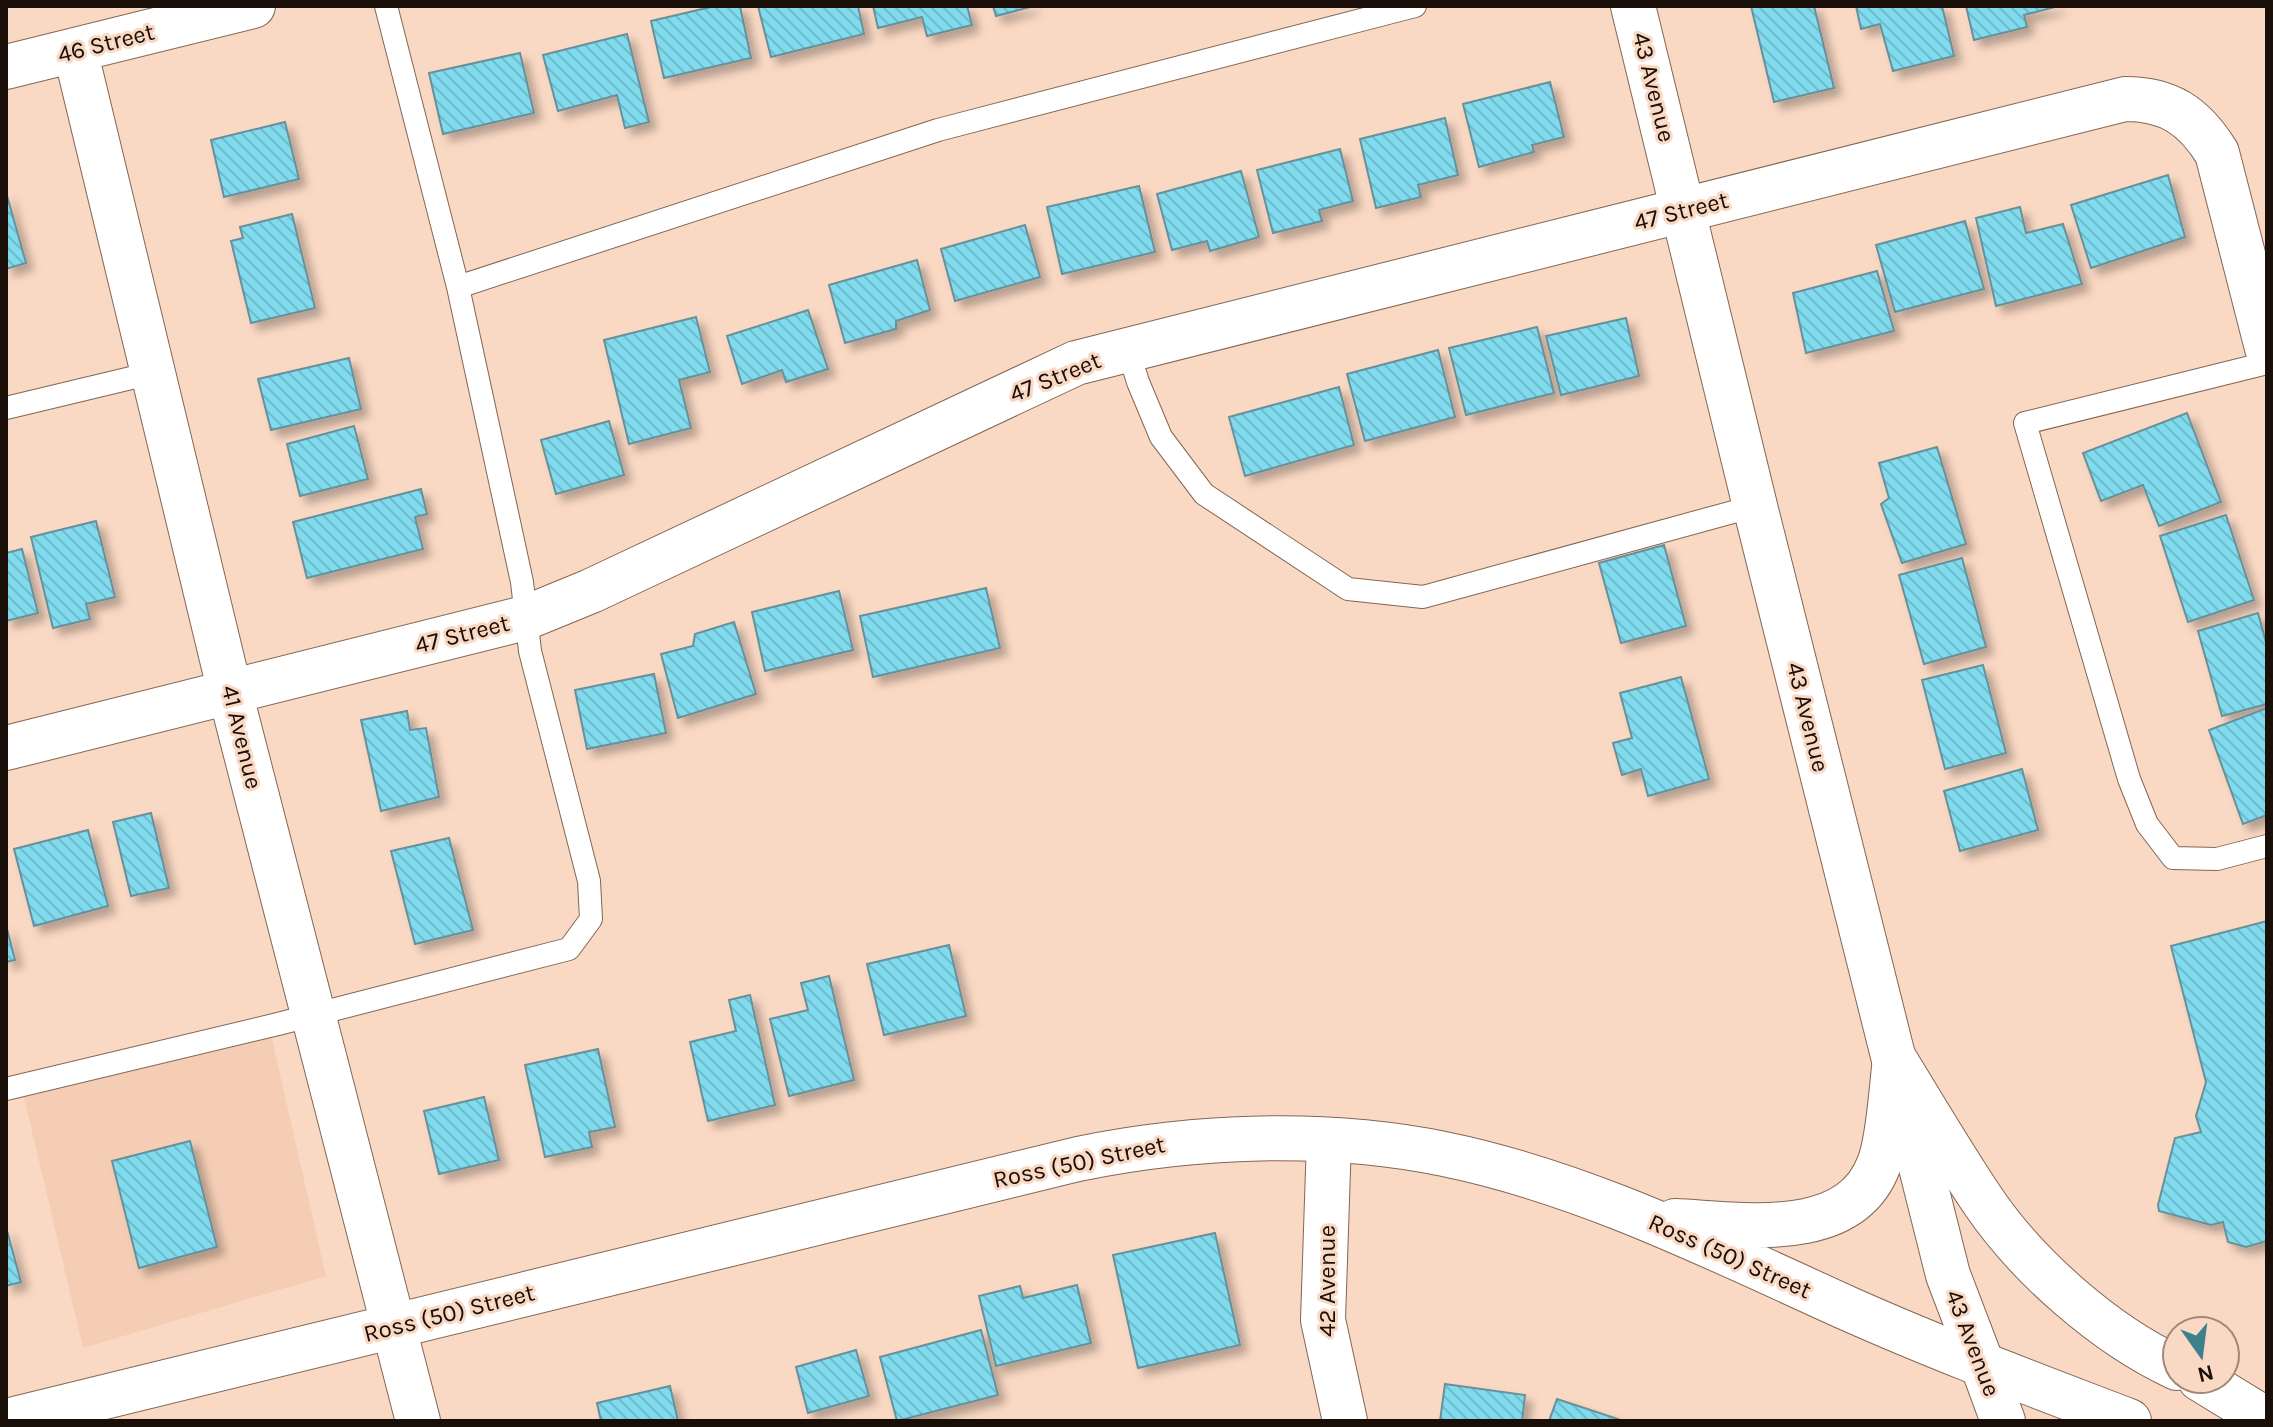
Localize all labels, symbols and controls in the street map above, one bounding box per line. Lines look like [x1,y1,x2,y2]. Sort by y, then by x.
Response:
street label: 46 Street [55,17,157,69]
street label: 43 Avenue [1627,29,1681,145]
street label: 47 Street [1631,186,1731,236]
street label: 47 Street [1005,346,1105,408]
street label: 47 Street [412,609,512,659]
street label: 43 Avenue [1781,659,1835,775]
street label: 41 Avenue [216,682,268,792]
street label: Ross (50) Street [990,1130,1168,1194]
street label: Ross (50) Street [1644,1208,1816,1304]
street label: 42 Avenue [1313,1225,1341,1337]
street label: Ross (50) Street [361,1278,537,1348]
street label: 43 Avenue [1940,1286,2006,1400]
north arrow [2161,1315,2241,1395]
text: N [2195,1359,2216,1388]

